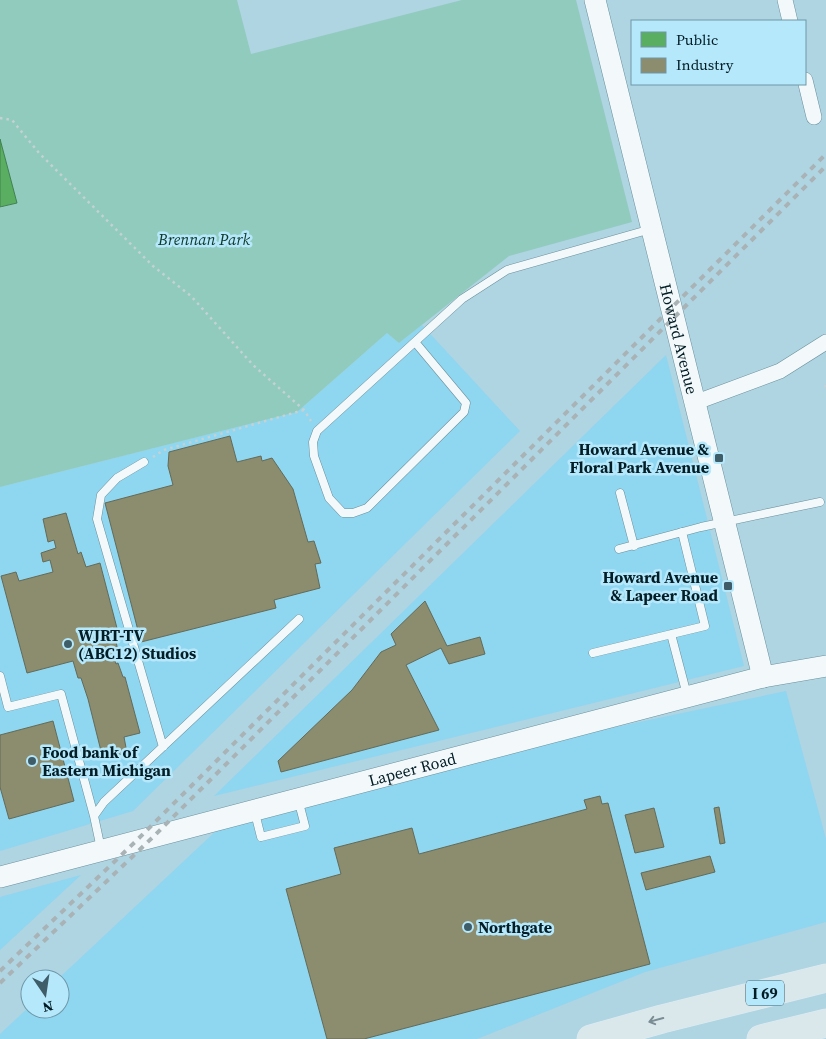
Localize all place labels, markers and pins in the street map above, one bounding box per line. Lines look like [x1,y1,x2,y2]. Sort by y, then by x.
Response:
place label: Howard Avenue & Floral Park Avenue [569,438,709,478]
marker: Howard Avenue & Floral Park Avenue [713,452,725,464]
place label: Howard Avenue & Lapeer Road [603,566,718,606]
marker: Howard Avenue & Lapeer Road [722,580,734,592]
place label: WJRT-TV (ABC12) Studios [78,624,196,664]
marker: WJRT-TV (ABC12) Studios [62,638,74,650]
place label: Food bank of Eastern Michigan [42,741,171,781]
marker: Food bank of Eastern Michigan [26,755,38,767]
place label: Northgate [478,916,552,938]
marker: Northgate [462,921,474,933]

